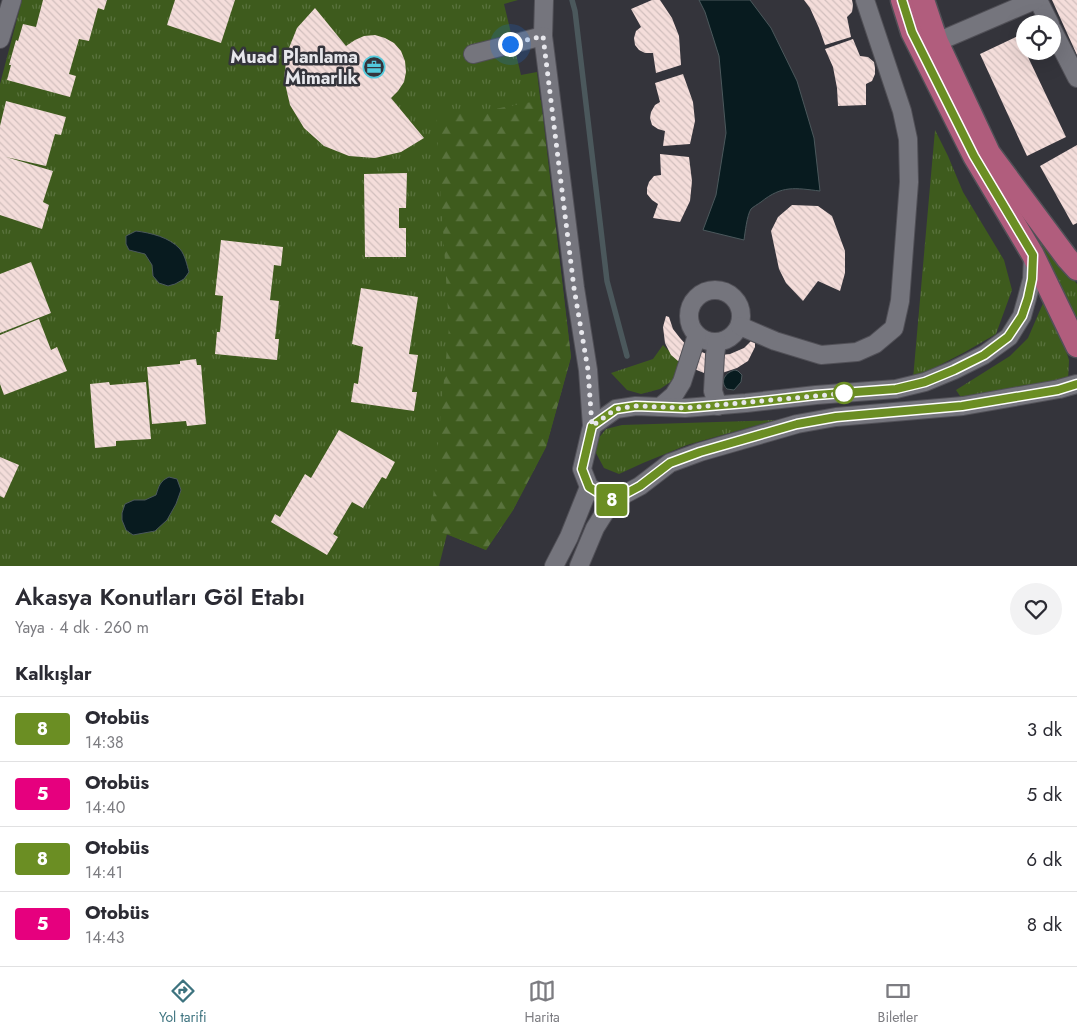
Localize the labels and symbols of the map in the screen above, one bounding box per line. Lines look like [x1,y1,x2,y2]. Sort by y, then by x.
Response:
your location [498,32,523,57]
place label: Muad Planlama Mimarlık [230,44,359,91]
office icon: Muad Planlama Mimarlık [362,55,386,79]
unlabelled marker [833,382,855,404]
line badge: 8 [596,484,628,516]

